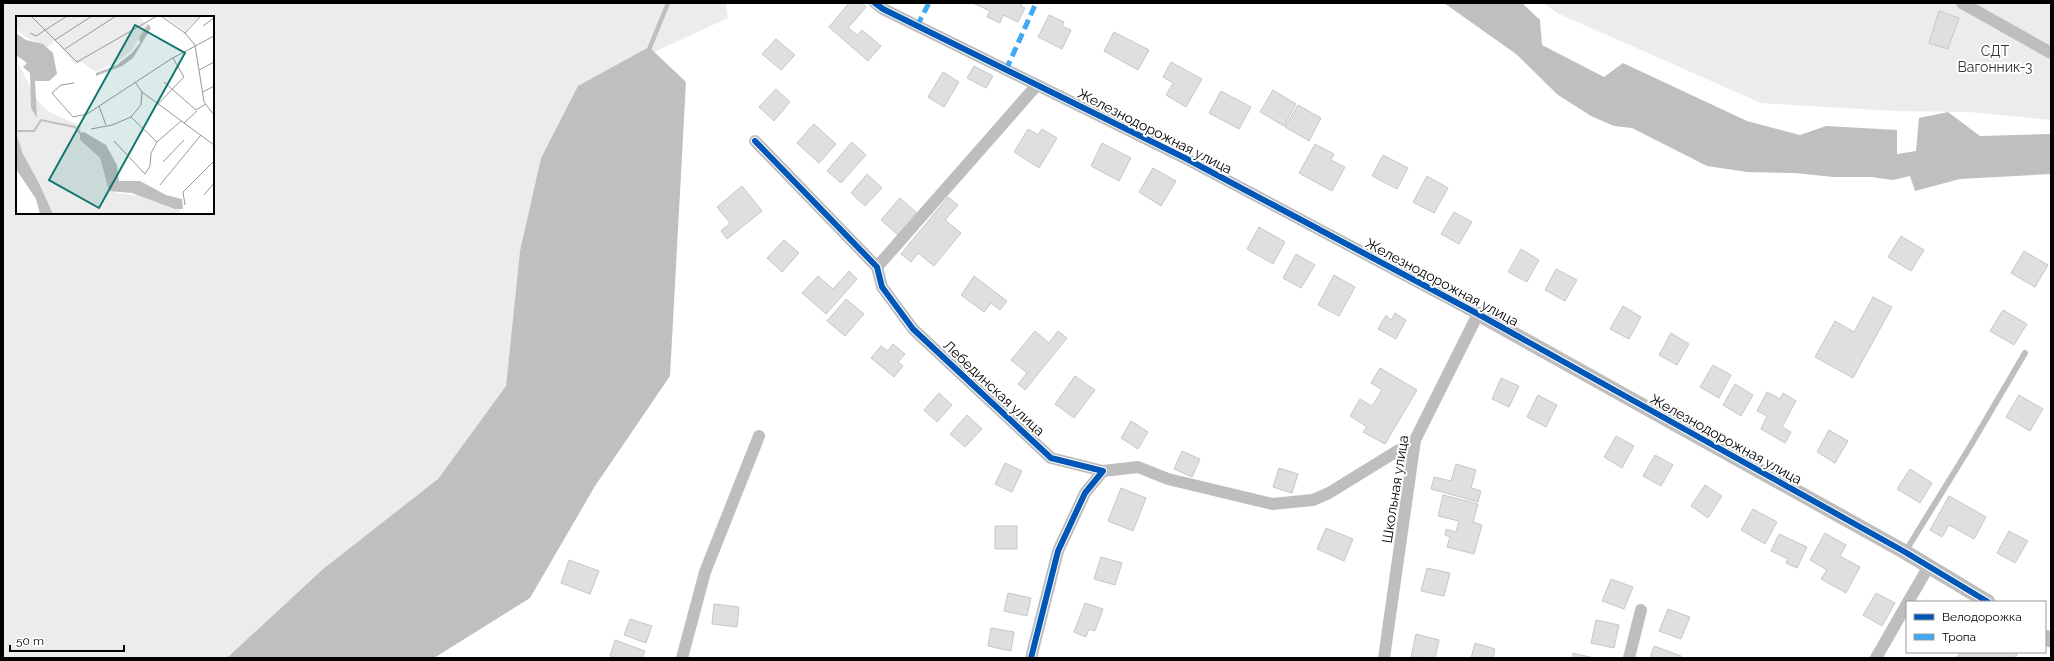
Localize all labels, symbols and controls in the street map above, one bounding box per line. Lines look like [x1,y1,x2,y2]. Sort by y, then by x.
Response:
inset map [16,16,214,214]
park label: СДТ Вагонник-3 [1957,43,2033,75]
street label: Железнодорожная улица [1075,85,1235,177]
street label: Железнодорожная улица [1363,235,1521,329]
street label: Лебединская улица [940,337,1048,439]
street label: Железнодорожная улица [1647,391,1805,487]
street label: Школьная улица [1379,434,1411,544]
legend [1906,601,2046,653]
text: Велодорожка [1942,610,2022,624]
scale bar [10,627,124,653]
text: Тропа [1942,630,1976,644]
text: 50 m [16,634,44,648]

